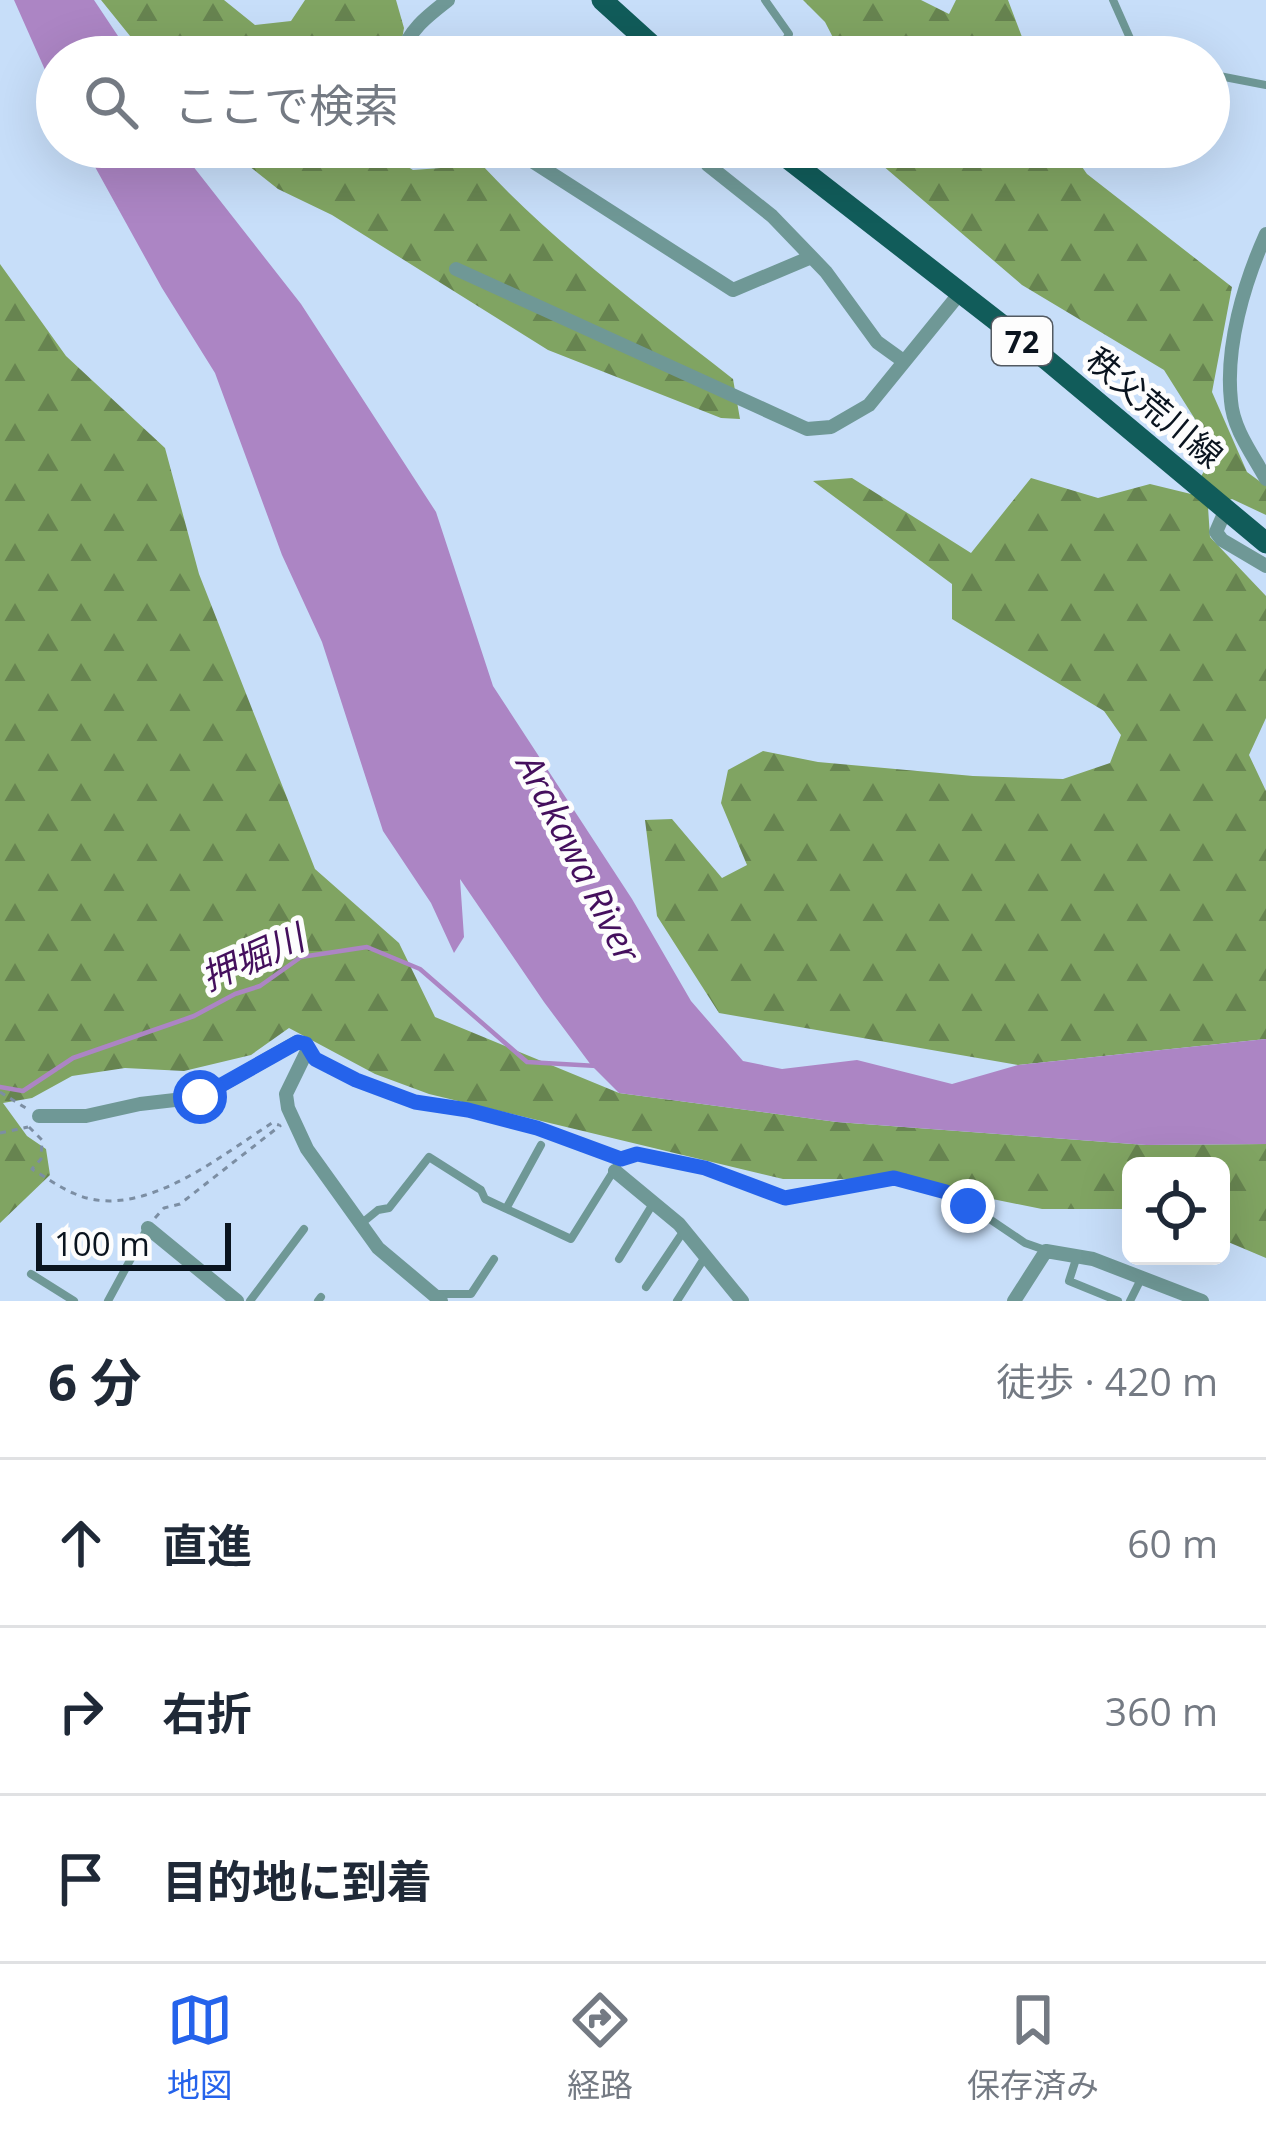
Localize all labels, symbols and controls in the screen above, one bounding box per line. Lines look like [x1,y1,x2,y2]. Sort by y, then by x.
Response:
search box [36,36,1230,168]
icon: search [78,69,144,135]
text: ここで検索 [174,74,399,135]
road number: 72 [992,317,1052,365]
street label: 秩父荒川線 [1077,337,1233,477]
water label: Arakawa River [504,743,653,972]
water label: 押堀川 [193,911,315,1001]
route start [173,1070,227,1124]
map controls [1122,1157,1230,1265]
button: locate [1122,1157,1230,1265]
route end [941,1179,995,1233]
scale bar [36,1217,231,1270]
text: 100 m [54,1221,150,1266]
text: 6 分 [48,1346,141,1416]
text: 徒歩 · 420 m [996,1354,1218,1407]
icon: ahead [48,1510,114,1576]
text: 直進 [162,1514,252,1575]
text: 60 m [1127,1516,1218,1569]
icon: right [48,1678,114,1744]
text: 右折 [162,1682,252,1743]
text: 360 m [1105,1684,1218,1737]
icon: arrive [48,1846,114,1912]
text: 目的地に到着 [162,1850,432,1911]
tab: 地図 [167,1987,233,2107]
tab: 経路 [567,1987,633,2107]
tab: 保存済み [967,1987,1099,2107]

